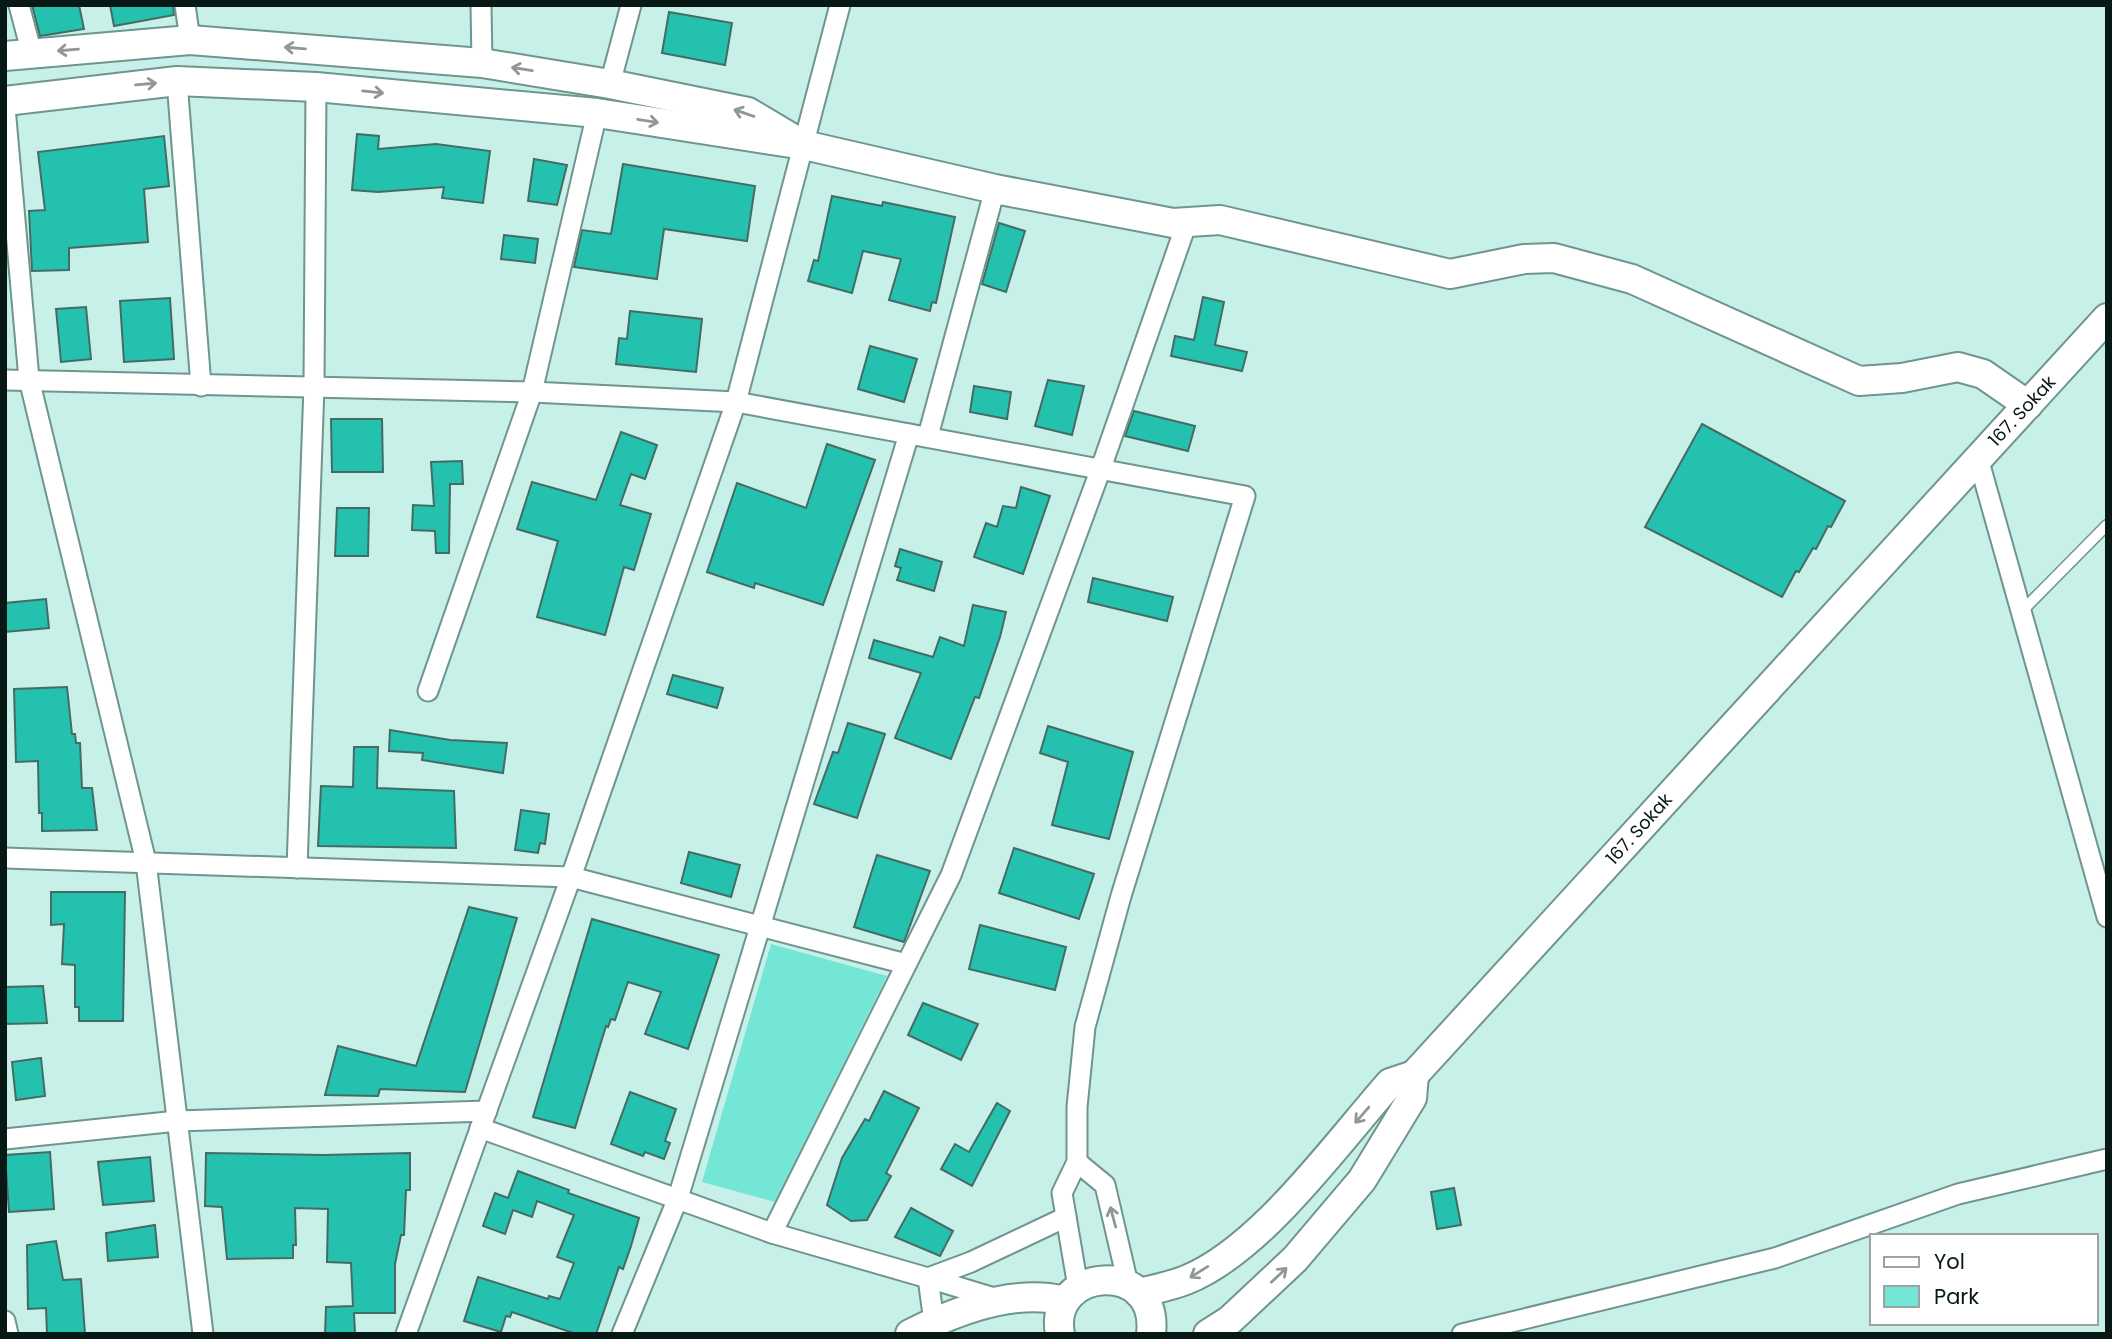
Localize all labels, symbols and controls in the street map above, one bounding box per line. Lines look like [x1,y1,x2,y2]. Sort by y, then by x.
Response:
one-way arrow [284,41,307,54]
one-way arrow [58,44,80,57]
one-way arrow [511,62,533,75]
one-way arrow [134,77,157,90]
one-way arrow [361,86,384,99]
one-way arrow [734,106,756,118]
one-way arrow [636,115,659,128]
street label: 167. Sokak [1982,369,2061,452]
street label: 167. Sokak [1600,787,1678,870]
one-way arrow [1354,1106,1370,1124]
one-way arrow [1106,1206,1119,1228]
legend [1870,1234,2098,1325]
text: Yol [1934,1247,1965,1276]
one-way arrow [1190,1266,1210,1280]
one-way arrow [1270,1266,1287,1283]
text: Park [1934,1282,1979,1311]

